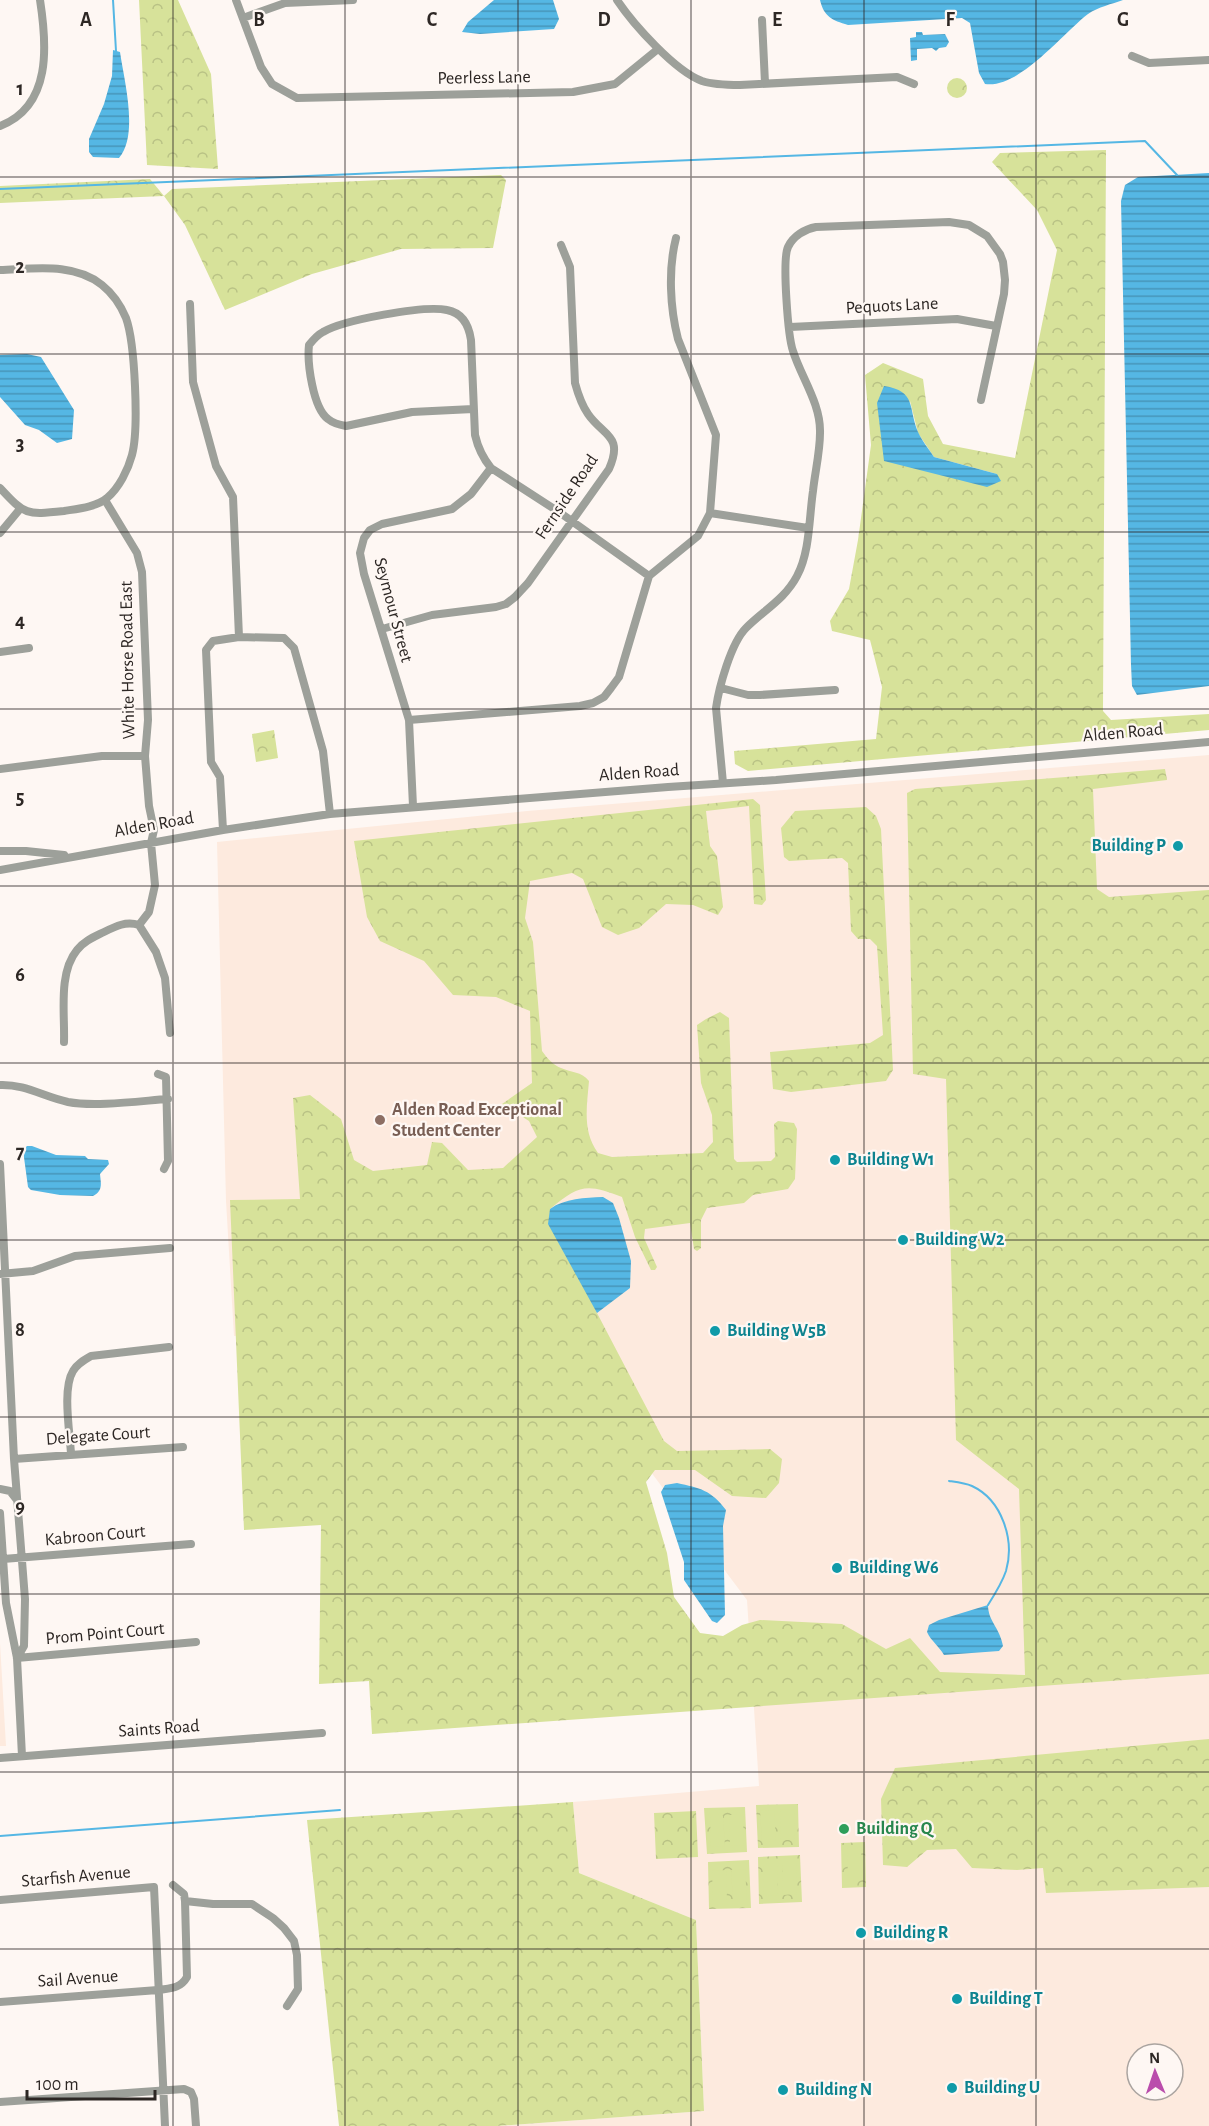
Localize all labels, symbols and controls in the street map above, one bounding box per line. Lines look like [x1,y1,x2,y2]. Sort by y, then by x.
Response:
text: A [80,10,92,30]
text: B [253,10,265,30]
text: C [427,10,438,30]
text: D [597,10,611,30]
text: E [772,10,782,30]
text: F [945,10,955,30]
text: G [1117,10,1129,30]
street label: Peerless Lane [437,68,531,88]
text: 1 [16,79,24,99]
text: 2 [15,257,25,277]
street label: Pequots Lane [845,295,939,317]
text: 3 [16,434,24,454]
street label: Fernside Road [532,451,602,543]
street label: Seymour Street [370,556,416,665]
street label: White Horse Road East [118,580,138,739]
text: 4 [15,611,25,631]
street label: Alden Road [1082,721,1164,745]
street label: Alden Road [598,761,680,785]
text: 5 [16,788,24,808]
street label: Alden Road [113,809,195,841]
place label: Building P [1091,837,1166,855]
marker: Building P [1171,839,1185,853]
text: 6 [15,965,25,985]
place label: Alden Road Exceptional Student Center [392,1101,562,1140]
marker: Alden Road Exceptional Student Center [373,1113,387,1127]
text: 7 [16,1142,25,1162]
place label: Building W1 [847,1151,934,1169]
marker: Building W1 [828,1153,842,1167]
place label: Building W2 [915,1231,1005,1249]
marker: Building W2 [896,1233,910,1247]
text: 8 [15,1320,25,1340]
place label: Building W5B [727,1322,826,1340]
marker: Building W5B [708,1324,722,1338]
street label: Delegate Court [45,1423,151,1449]
text: 9 [15,1497,25,1517]
street label: Kabroon Court [44,1523,146,1549]
place label: Building W6 [849,1559,939,1577]
marker: Building W6 [830,1561,844,1575]
street label: Prom Point Court [45,1620,165,1648]
street label: Saints Road [118,1717,200,1741]
place label: Building Q [856,1820,935,1838]
marker: Building Q [837,1822,851,1836]
street label: Starfish Avenue [21,1863,131,1891]
place label: Building R [873,1924,949,1942]
marker: Building R [854,1926,868,1940]
street label: Sail Avenue [37,1967,119,1991]
place label: Building T [969,1990,1043,2008]
marker: Building T [950,1992,964,2006]
north arrow [1125,2042,1185,2102]
text: N [1149,2050,1160,2066]
scale bar [27,2063,154,2101]
text: 100 m [36,2076,79,2094]
place label: Building U [964,2079,1040,2097]
place label: Building N [795,2081,872,2099]
marker: Building U [945,2081,959,2095]
marker: Building N [776,2083,790,2097]

